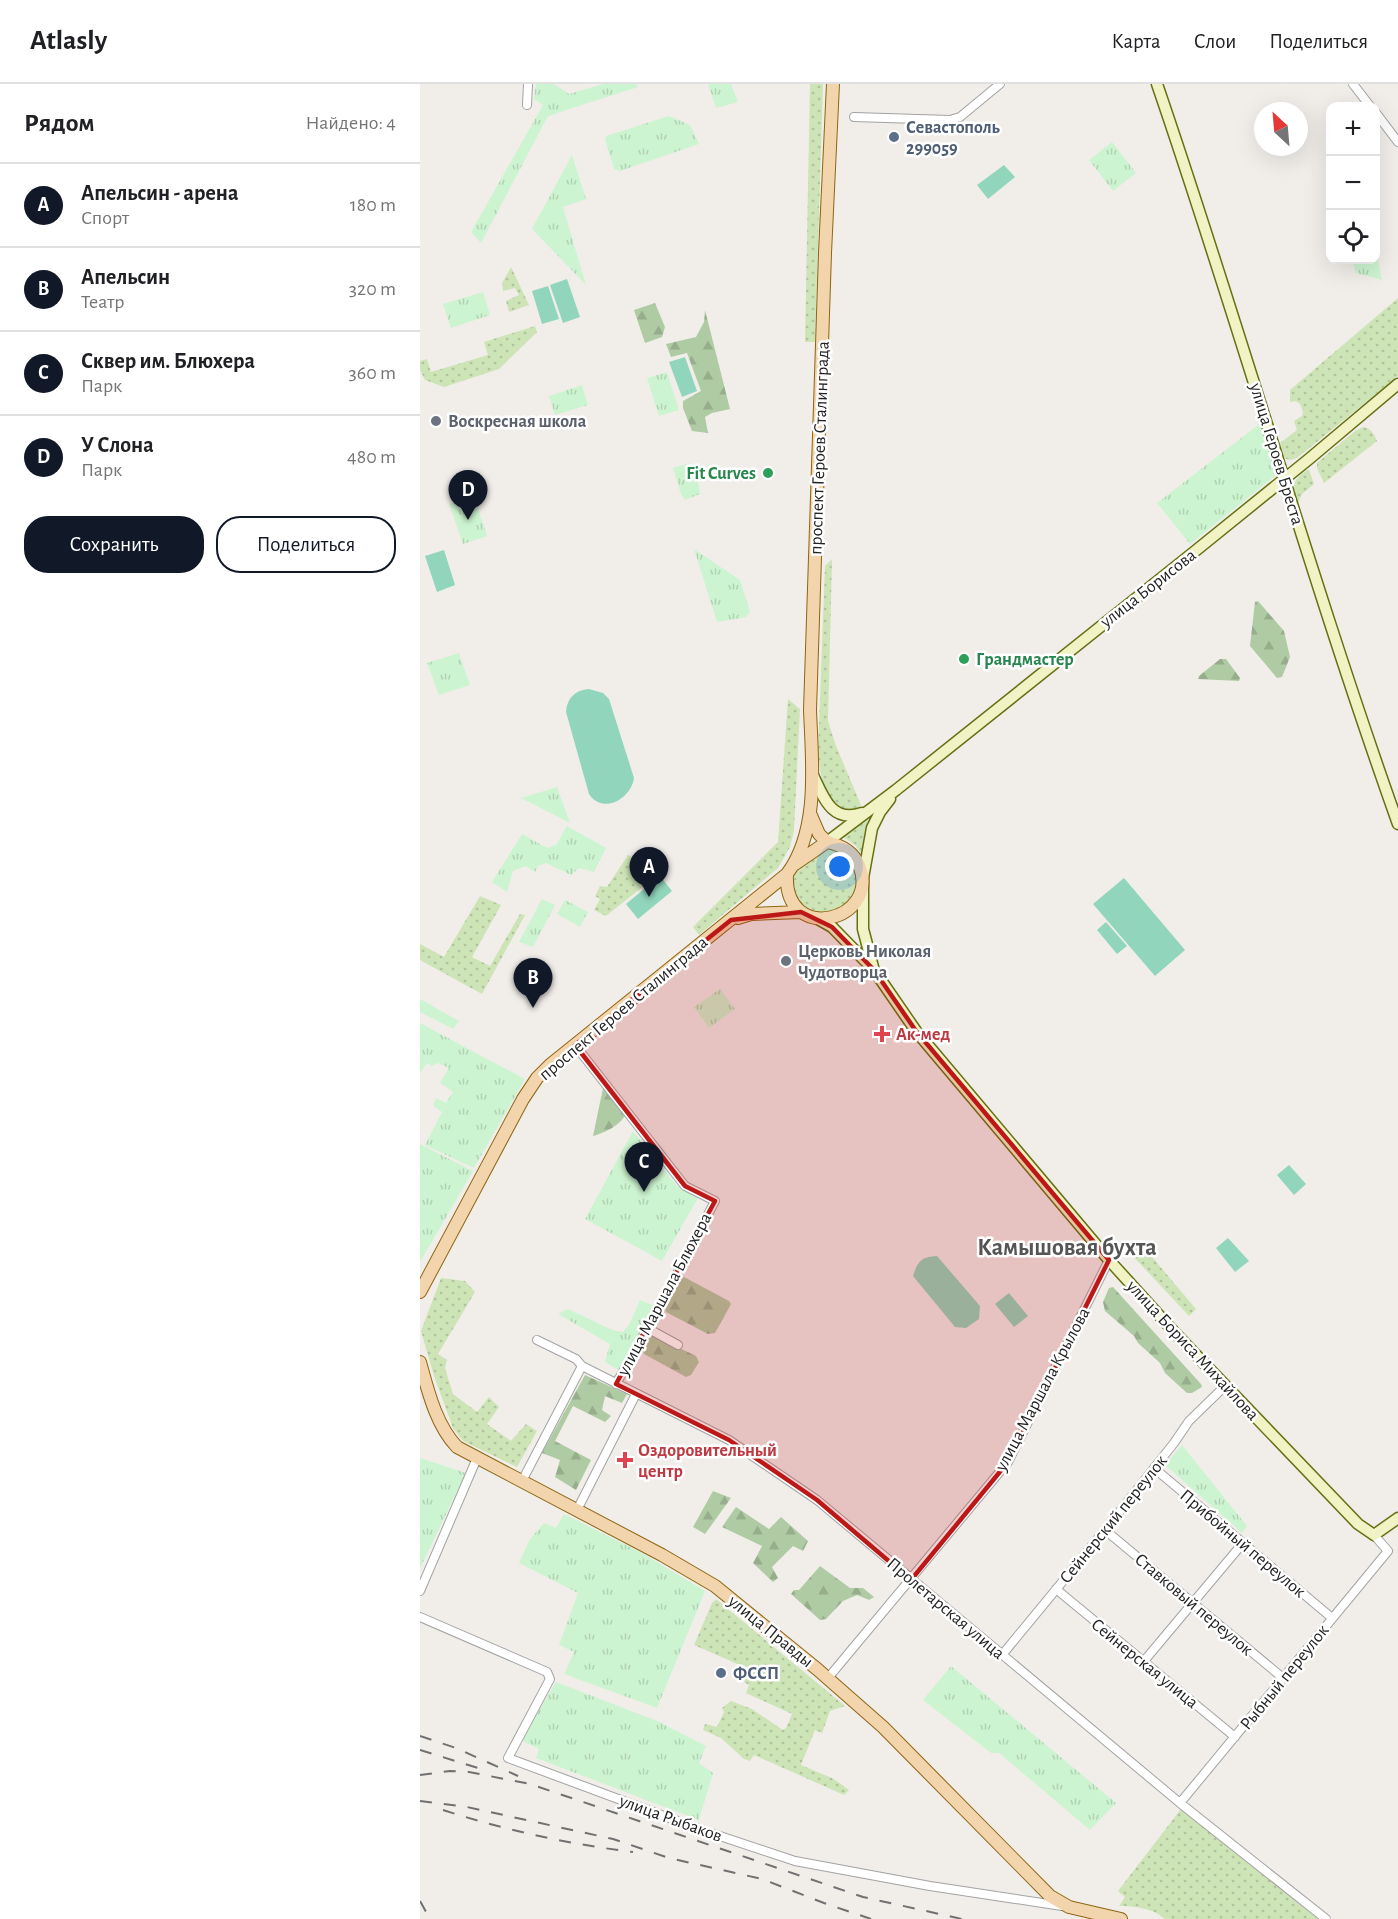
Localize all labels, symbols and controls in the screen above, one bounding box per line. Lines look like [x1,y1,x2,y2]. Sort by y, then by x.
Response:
text: Atlasly [30,27,107,55]
text: Карта [1111,31,1161,52]
text: Слои [1194,31,1236,52]
text: Поделиться [1269,31,1368,52]
north arrow [1254,102,1308,156]
map controls [1326,102,1380,264]
button: + [1326,102,1380,156]
text: Рядом [24,110,95,136]
text: Найдено: 4 [306,113,396,133]
place label: Севастополь 299059 [906,119,1001,158]
marker: Севастополь 299059 [887,130,901,144]
button: − [1326,156,1380,210]
text: Апельсин - арена [81,182,238,204]
text: A [38,195,50,215]
text: 180 m [350,195,396,215]
text: Спорт [81,208,129,228]
button: locate [1326,210,1380,264]
text: Апельсин [81,266,170,288]
text: B [38,279,49,299]
text: 320 m [349,279,396,299]
text: Театр [81,292,125,312]
street label: проспект Героев Сталинграда [807,341,833,555]
text: Сквер им. Блюхера [81,350,255,372]
text: C [38,363,49,383]
text: 360 m [349,363,396,383]
text: Парк [81,376,122,396]
street label: улица Героев Бреста [1246,380,1306,527]
place label: Воскресная школа [448,413,587,431]
marker: Воскресная школа [429,414,443,428]
text: У Слона [81,434,154,456]
text: D [37,447,50,467]
text: 480 m [347,447,396,467]
text: Парк [81,460,122,480]
place label: Fit Curves [686,465,756,483]
marker: Fit Curves [761,466,775,480]
pin: D [448,470,488,520]
button: Сохранить [24,516,204,573]
button: Поделиться [216,516,396,573]
street label: улица Борисова [1097,546,1200,632]
place label: Грандмастер [976,651,1074,669]
marker: Грандмастер [957,652,971,666]
pin: A [630,848,668,897]
your location [825,852,854,881]
street label: проспект Героев Сталинграда [536,933,711,1084]
place label: Церковь Николая Чудотворца [798,943,931,982]
marker: Церковь Николая Чудотворца [779,954,793,968]
pin: B [514,958,552,1008]
marker: Ак-мед [873,1025,891,1043]
place label: Ак-мед [896,1026,950,1044]
pin: C [624,1142,664,1192]
street label: улица Маршала Блюхера [614,1210,715,1380]
district label: Камышовая бухта [977,1236,1157,1260]
street label: улица Бориса Михайлова [1122,1276,1262,1424]
street label: улица Маршала Крылова [992,1305,1094,1475]
place label: Оздоровительный центр [638,1442,777,1481]
marker: Оздоровительный центр [616,1451,634,1469]
street label: Сейнерский переулок [1057,1452,1171,1587]
street label: Прибойный переулок [1176,1485,1310,1602]
street label: Ставковый переулок [1131,1550,1256,1660]
street label: Пролетарская улица [883,1554,1008,1663]
street label: улица Правды [724,1592,816,1671]
street label: Сейнерская улица [1088,1615,1201,1712]
street label: Рыбный переулок [1236,1620,1333,1734]
place label: ФССП [733,1665,779,1683]
marker: ФССП [714,1666,728,1680]
street label: улица Рыбаков [616,1791,725,1846]

